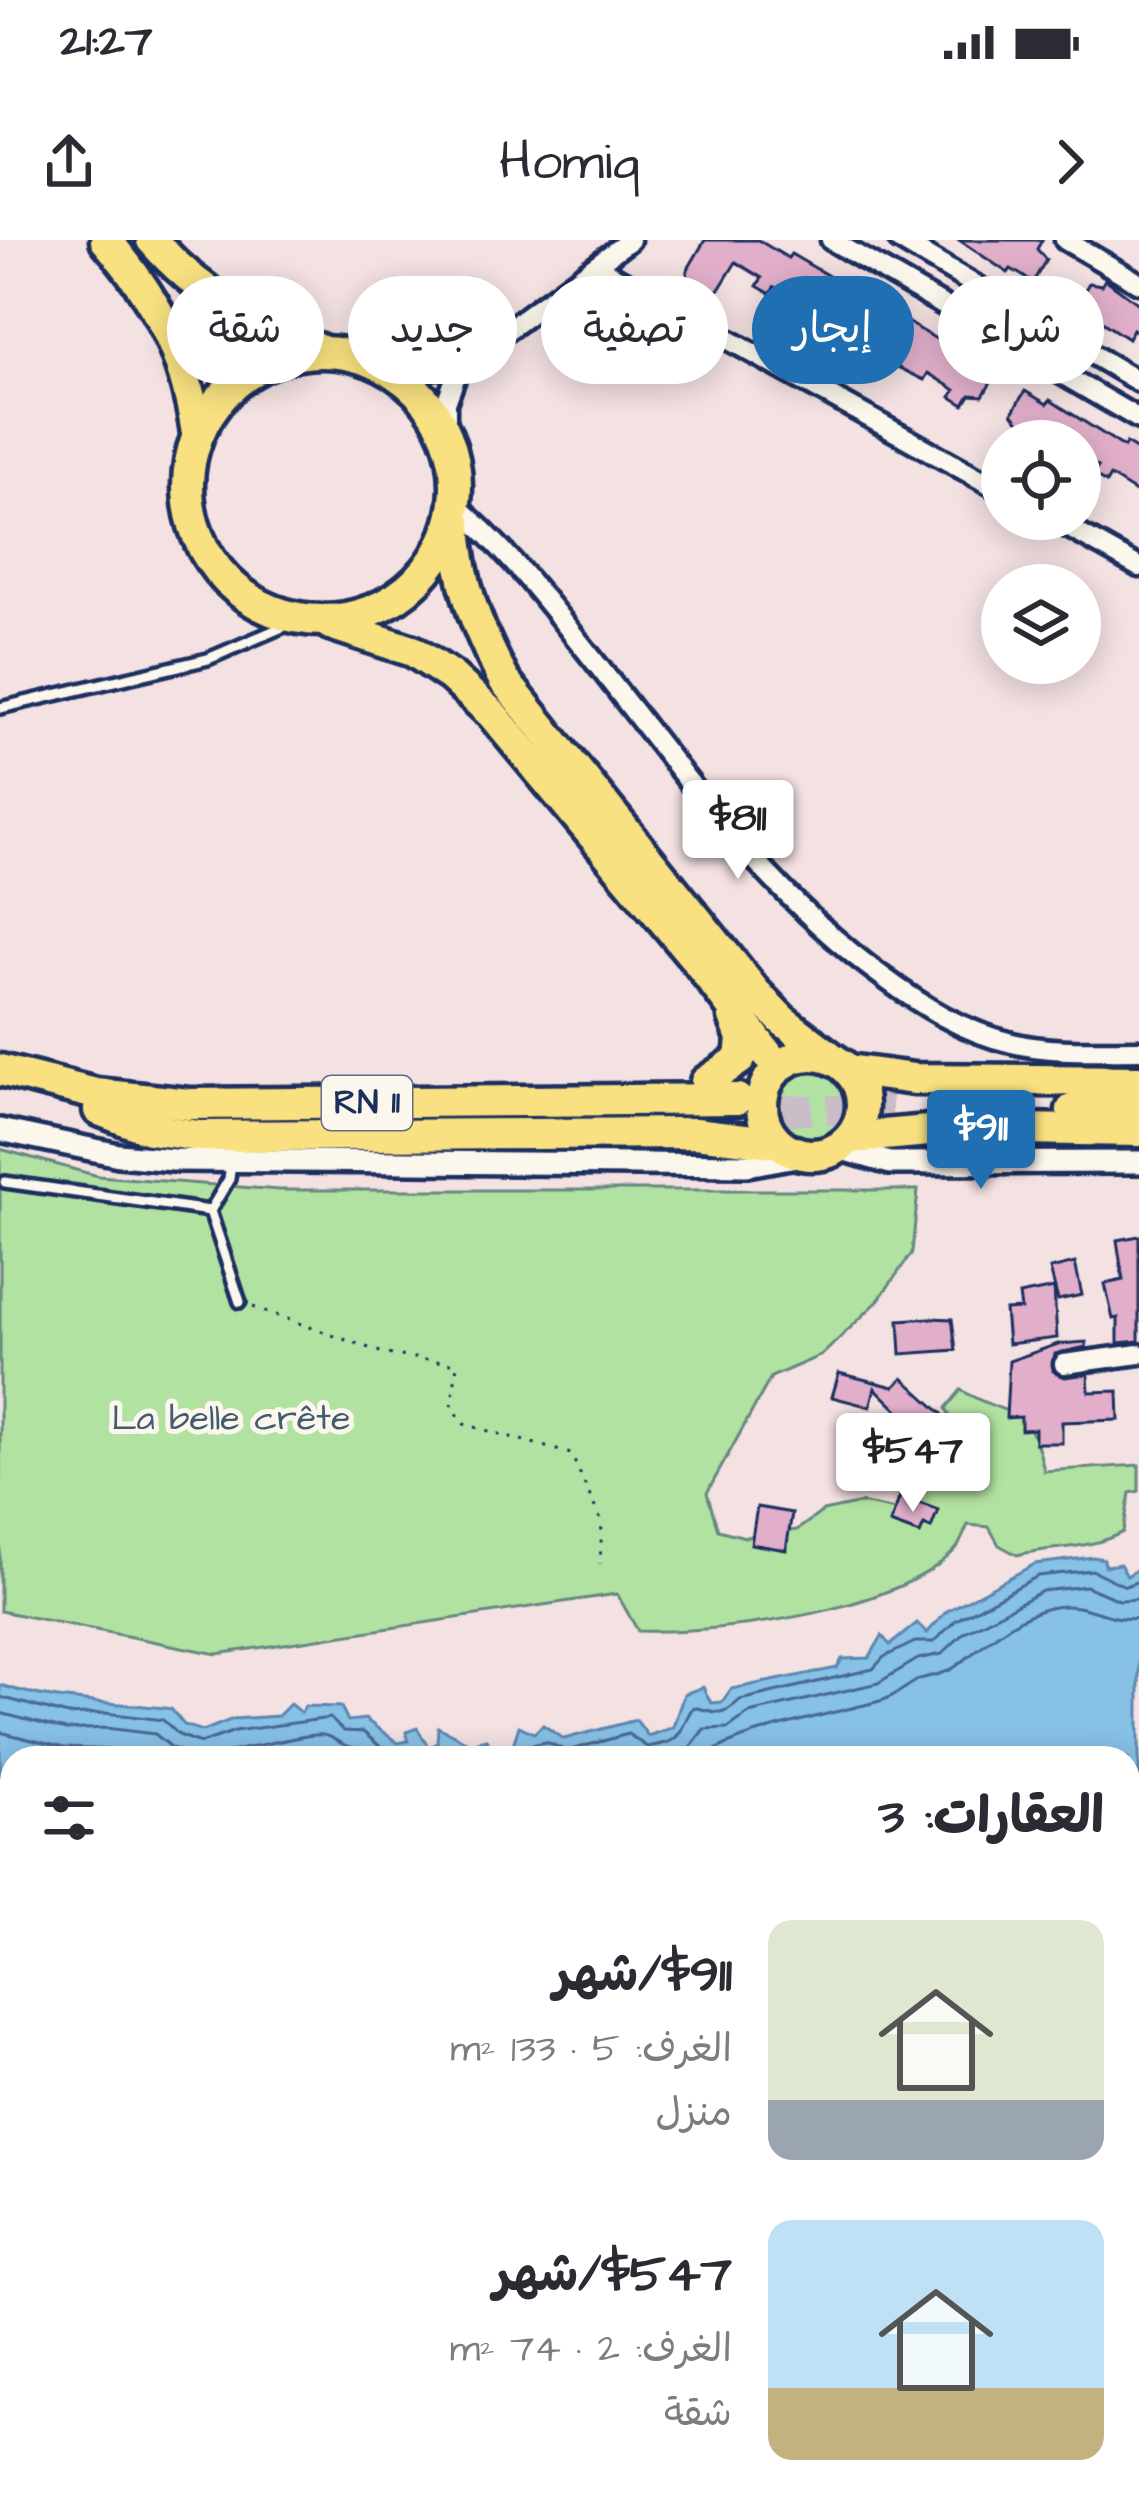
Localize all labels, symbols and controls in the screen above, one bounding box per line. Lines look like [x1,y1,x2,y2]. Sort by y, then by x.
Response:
text: 21:27 [60,11,152,73]
text: Homiq [499,125,640,200]
icon: share [36,129,102,195]
icon: forward [1037,129,1103,195]
chip: شقة [167,276,324,384]
chip: جديد [348,276,517,384]
chip: تصفية [541,276,728,384]
chip: إيجار [752,276,914,384]
chip: شراء [938,276,1104,384]
map controls [981,420,1101,684]
button: locate [981,420,1101,540]
button: layers [981,564,1101,684]
pin: $811 [667,780,809,882]
text: $811 [710,792,766,846]
road number: RN 11 [322,1076,412,1130]
pin: $911 [910,1090,1052,1192]
text: $911 [954,1102,1008,1156]
park label: La belle crête [112,1393,350,1444]
pin: $547 [842,1413,984,1515]
text: $547 [863,1425,963,1479]
text: العقارات: 3 [878,1782,1104,1853]
icon: filters [36,1785,102,1851]
text: $911/شهر [554,1940,732,2011]
icon: home [864,1968,1008,2112]
text: الغرف: 5 · 133 m² [450,2023,732,2077]
text: منزل [655,2087,732,2141]
text: $547/شهر [493,2240,732,2311]
icon: home [864,2268,1008,2412]
text: الغرف: 2 · 74 m² [450,2323,732,2377]
text: شقة [664,2387,732,2441]

